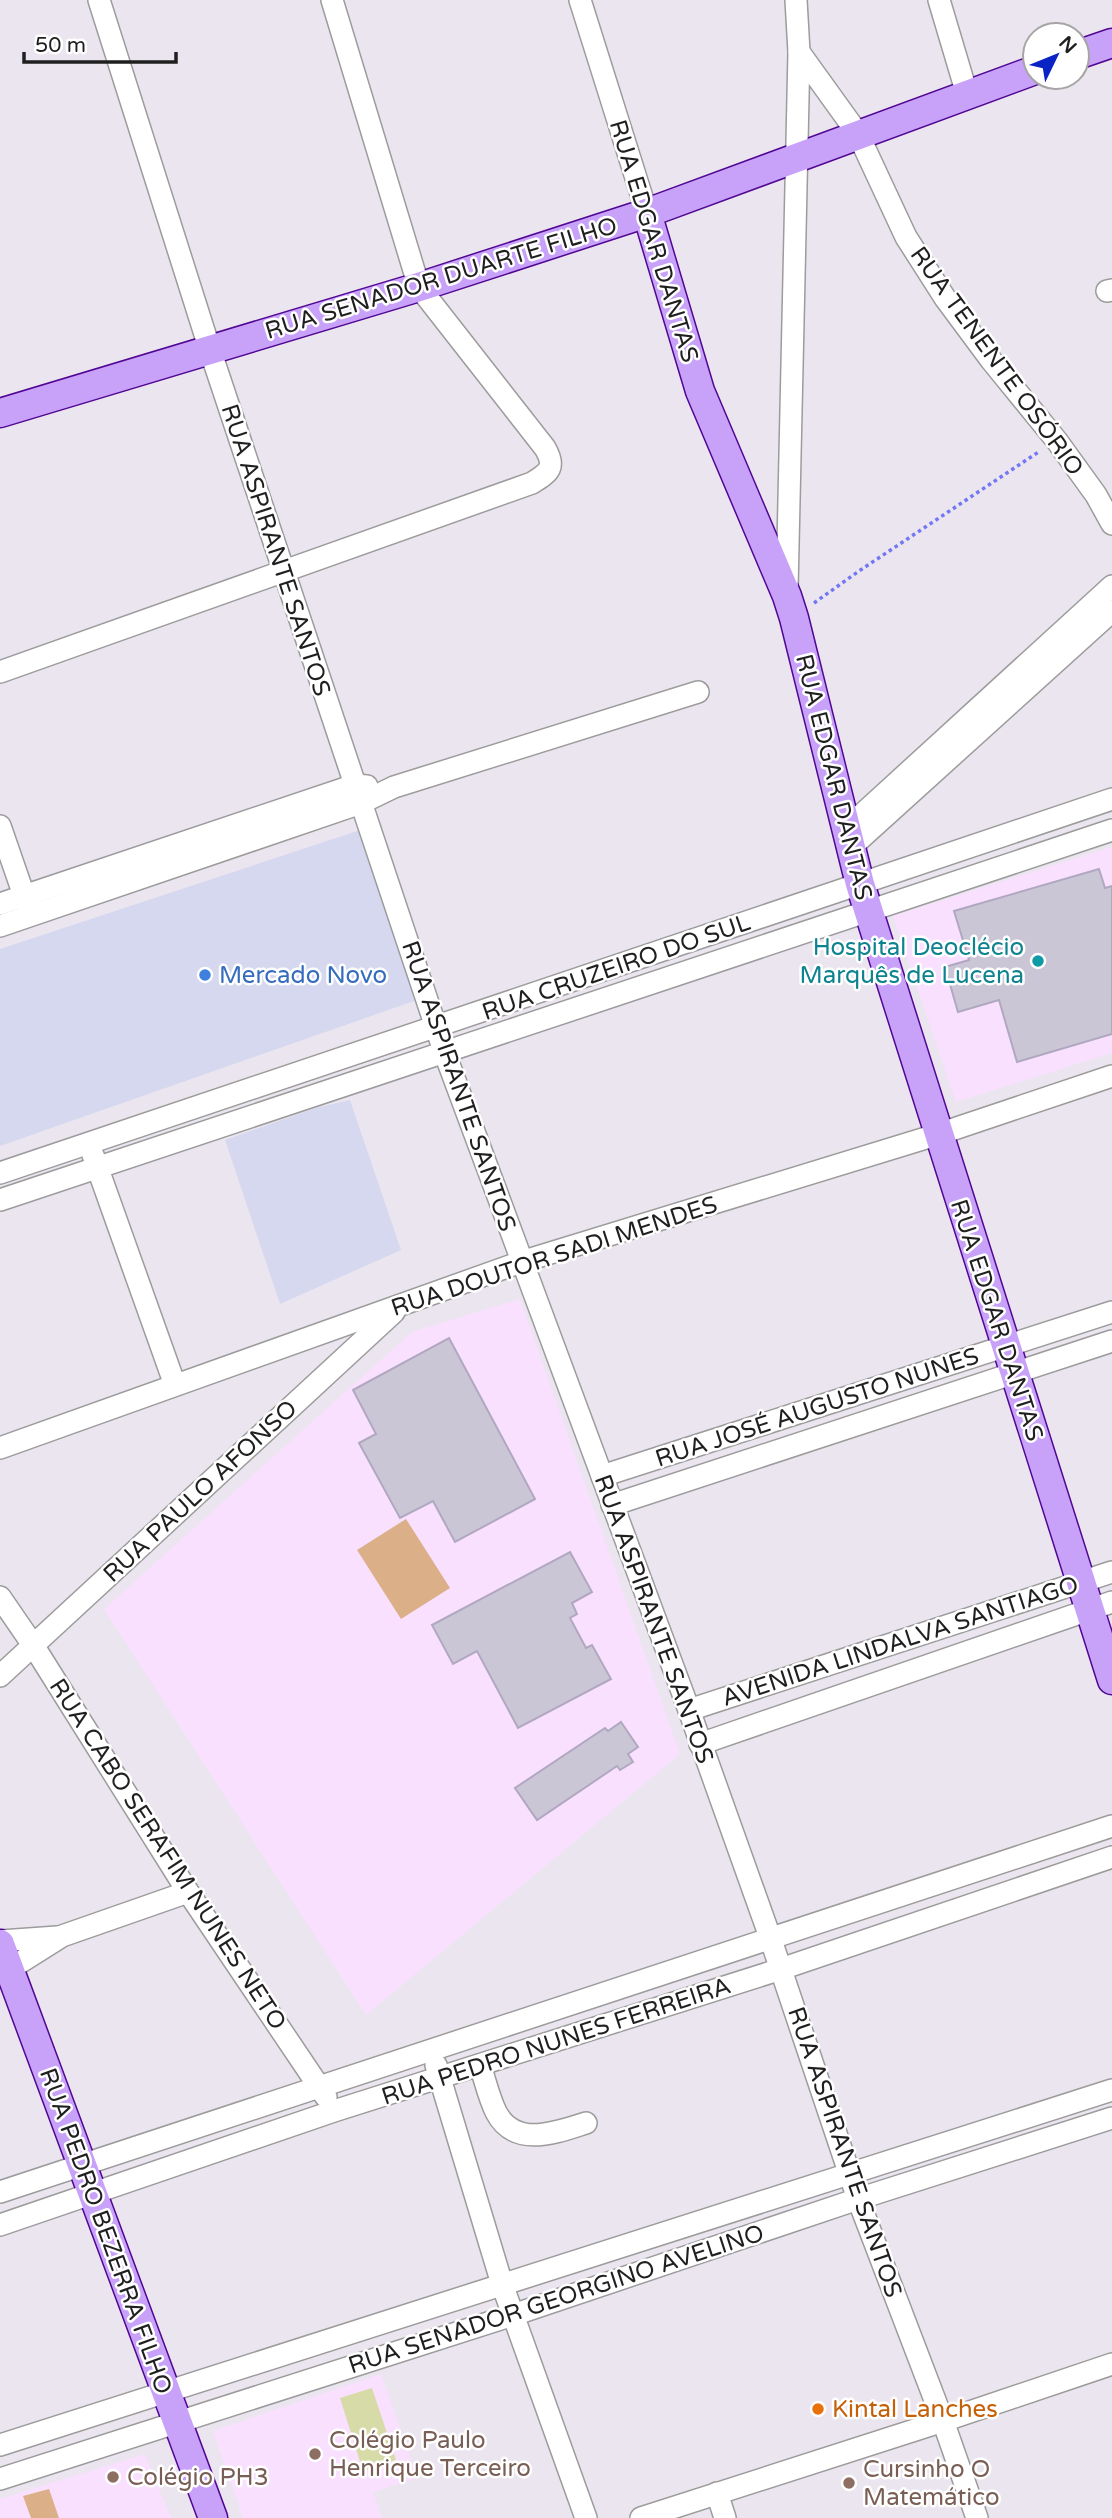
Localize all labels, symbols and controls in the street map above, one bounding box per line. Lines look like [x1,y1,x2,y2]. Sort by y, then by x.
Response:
scale bar [24,21,177,65]
north arrow [1021,21,1091,91]
text: N [1054,32,1081,58]
text: 50 m [35,33,86,58]
street label: RUA EDGAR DANTAS [603,116,704,366]
street label: RUA SENADOR DUARTE FILHO [262,211,621,346]
street label: RUA TENENTE OSÓRIO [904,241,1090,481]
street label: RUA ASPIRANTE SANTOS [215,400,336,700]
street label: RUA EDGAR DANTAS [789,651,878,903]
street label: RUA CRUZEIRO DO SUL [478,908,754,1027]
place label: Hospital Deoclécio Marquês de Lucena [800,933,1024,990]
street label: RUA ASPIRANTE SANTOS [395,937,522,1235]
marker: Hospital Deoclécio Marquês de Lucena [1030,953,1046,969]
place label: Mercado Novo [219,961,387,990]
marker: Mercado Novo [197,967,213,983]
street label: RUA DOUTOR SADI MENDES [387,1190,721,1323]
street label: RUA EDGAR DANTAS [944,1196,1049,1445]
street label: RUA JOSÉ AUGUSTO NUNES [651,1340,983,1474]
street label: RUA PAULO AFONSO [97,1394,303,1589]
street label: RUA ASPIRANTE SANTOS [588,1471,719,1768]
street label: AVENIDA LINDALVA SANTIAGO [718,1570,1082,1713]
street label: RUA CABO SERAFIM NUNES NETO [43,1673,292,2035]
street label: RUA PEDRO NUNES FERREIRA [378,1971,734,2112]
street label: RUA ASPIRANTE SANTOS [781,2003,908,2301]
street label: RUA PEDRO BEZERRA FILHO [33,2064,178,2398]
street label: RUA SENADOR GEORGINO AVELINO [345,2218,768,2381]
place label: Kintal Lanches [832,2395,998,2424]
marker: Kintal Lanches [810,2401,826,2417]
place label: Colégio Paulo Henrique Terceiro [329,2426,531,2483]
marker: Colégio Paulo Henrique Terceiro [307,2446,323,2462]
place label: Cursinho O Matemático [863,2455,1000,2512]
place label: Colégio PH3 [127,2463,269,2492]
marker: Colégio PH3 [105,2469,121,2485]
marker: Cursinho O Matemático [841,2475,857,2491]

